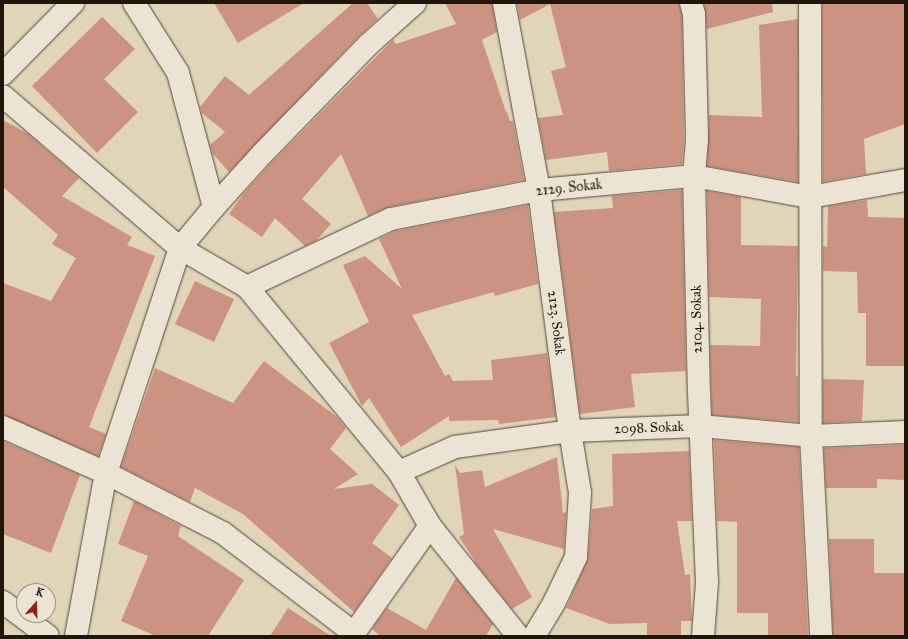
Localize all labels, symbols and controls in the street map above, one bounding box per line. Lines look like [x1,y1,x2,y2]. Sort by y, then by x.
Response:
street label: 2129. Sokak [535,176,603,200]
street label: 2104. Sokak [688,285,706,353]
street label: 2123. Sokak [544,290,568,356]
street label: 2098. Sokak [614,418,684,438]
north arrow [16,583,56,623]
text: K [34,585,46,600]

